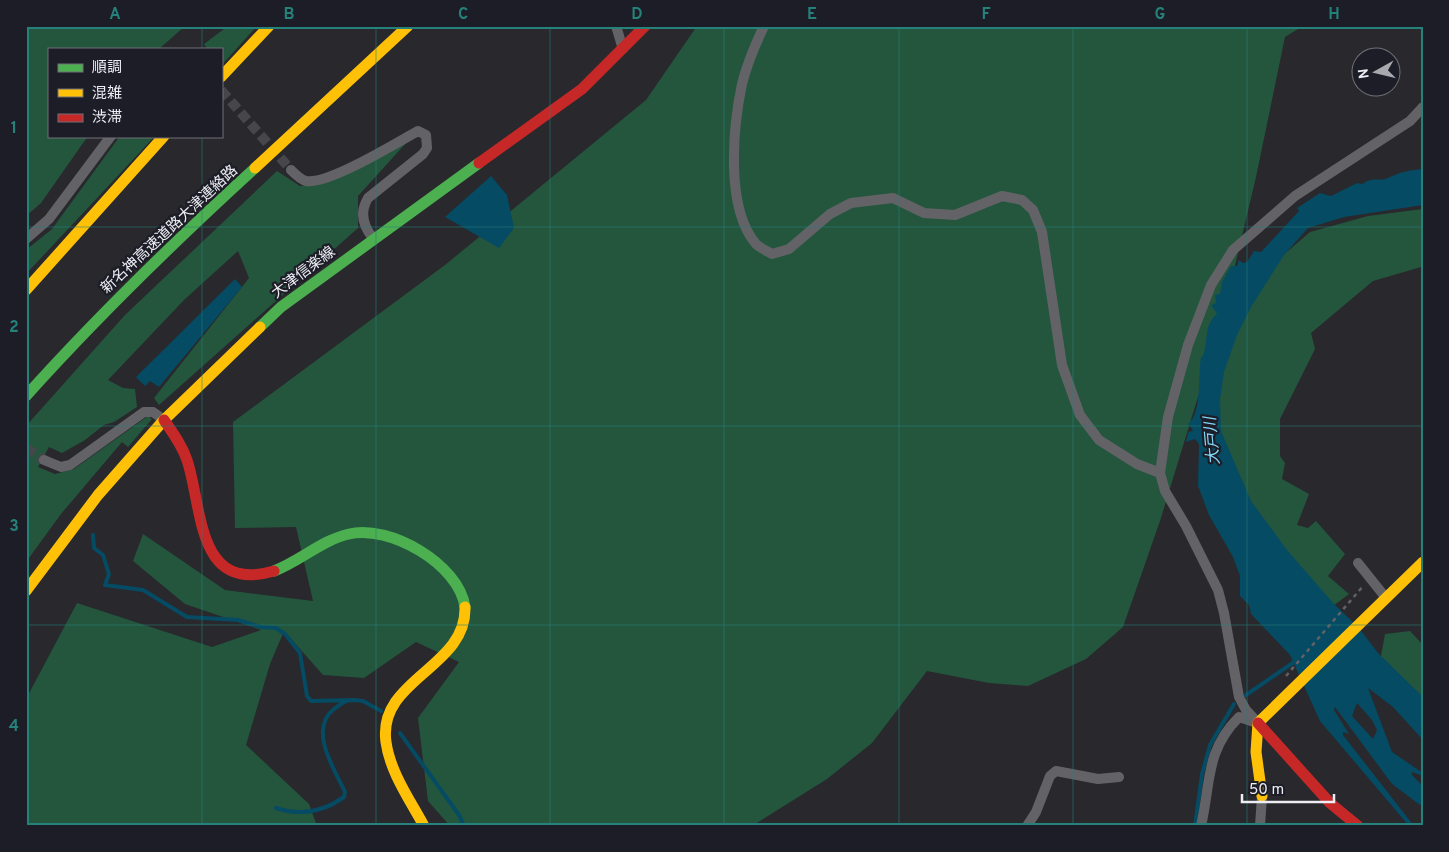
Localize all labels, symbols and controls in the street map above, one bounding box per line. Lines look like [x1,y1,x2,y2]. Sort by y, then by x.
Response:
text: A [109,5,121,25]
text: B [283,5,295,25]
text: C [458,5,468,25]
text: D [631,5,643,25]
text: E [807,5,817,25]
text: F [981,5,991,25]
text: G [1155,5,1165,25]
text: H [1328,5,1340,25]
legend [48,48,222,138]
north arrow [1352,48,1402,98]
text: 順調 [92,59,122,78]
text: N [1355,67,1374,80]
text: 混雑 [92,85,122,104]
text: 渋滞 [92,109,122,128]
text: 1 [11,119,17,139]
street label: 新名神高速道路大津連絡路 [98,162,242,298]
street label: 大津信楽線 [268,243,340,303]
text: 2 [9,318,19,338]
water label: 大戸川 [1201,414,1225,466]
text: 3 [9,517,19,537]
text: 4 [9,717,19,737]
scale bar [1242,772,1334,804]
text: 50 m [1249,781,1284,800]

